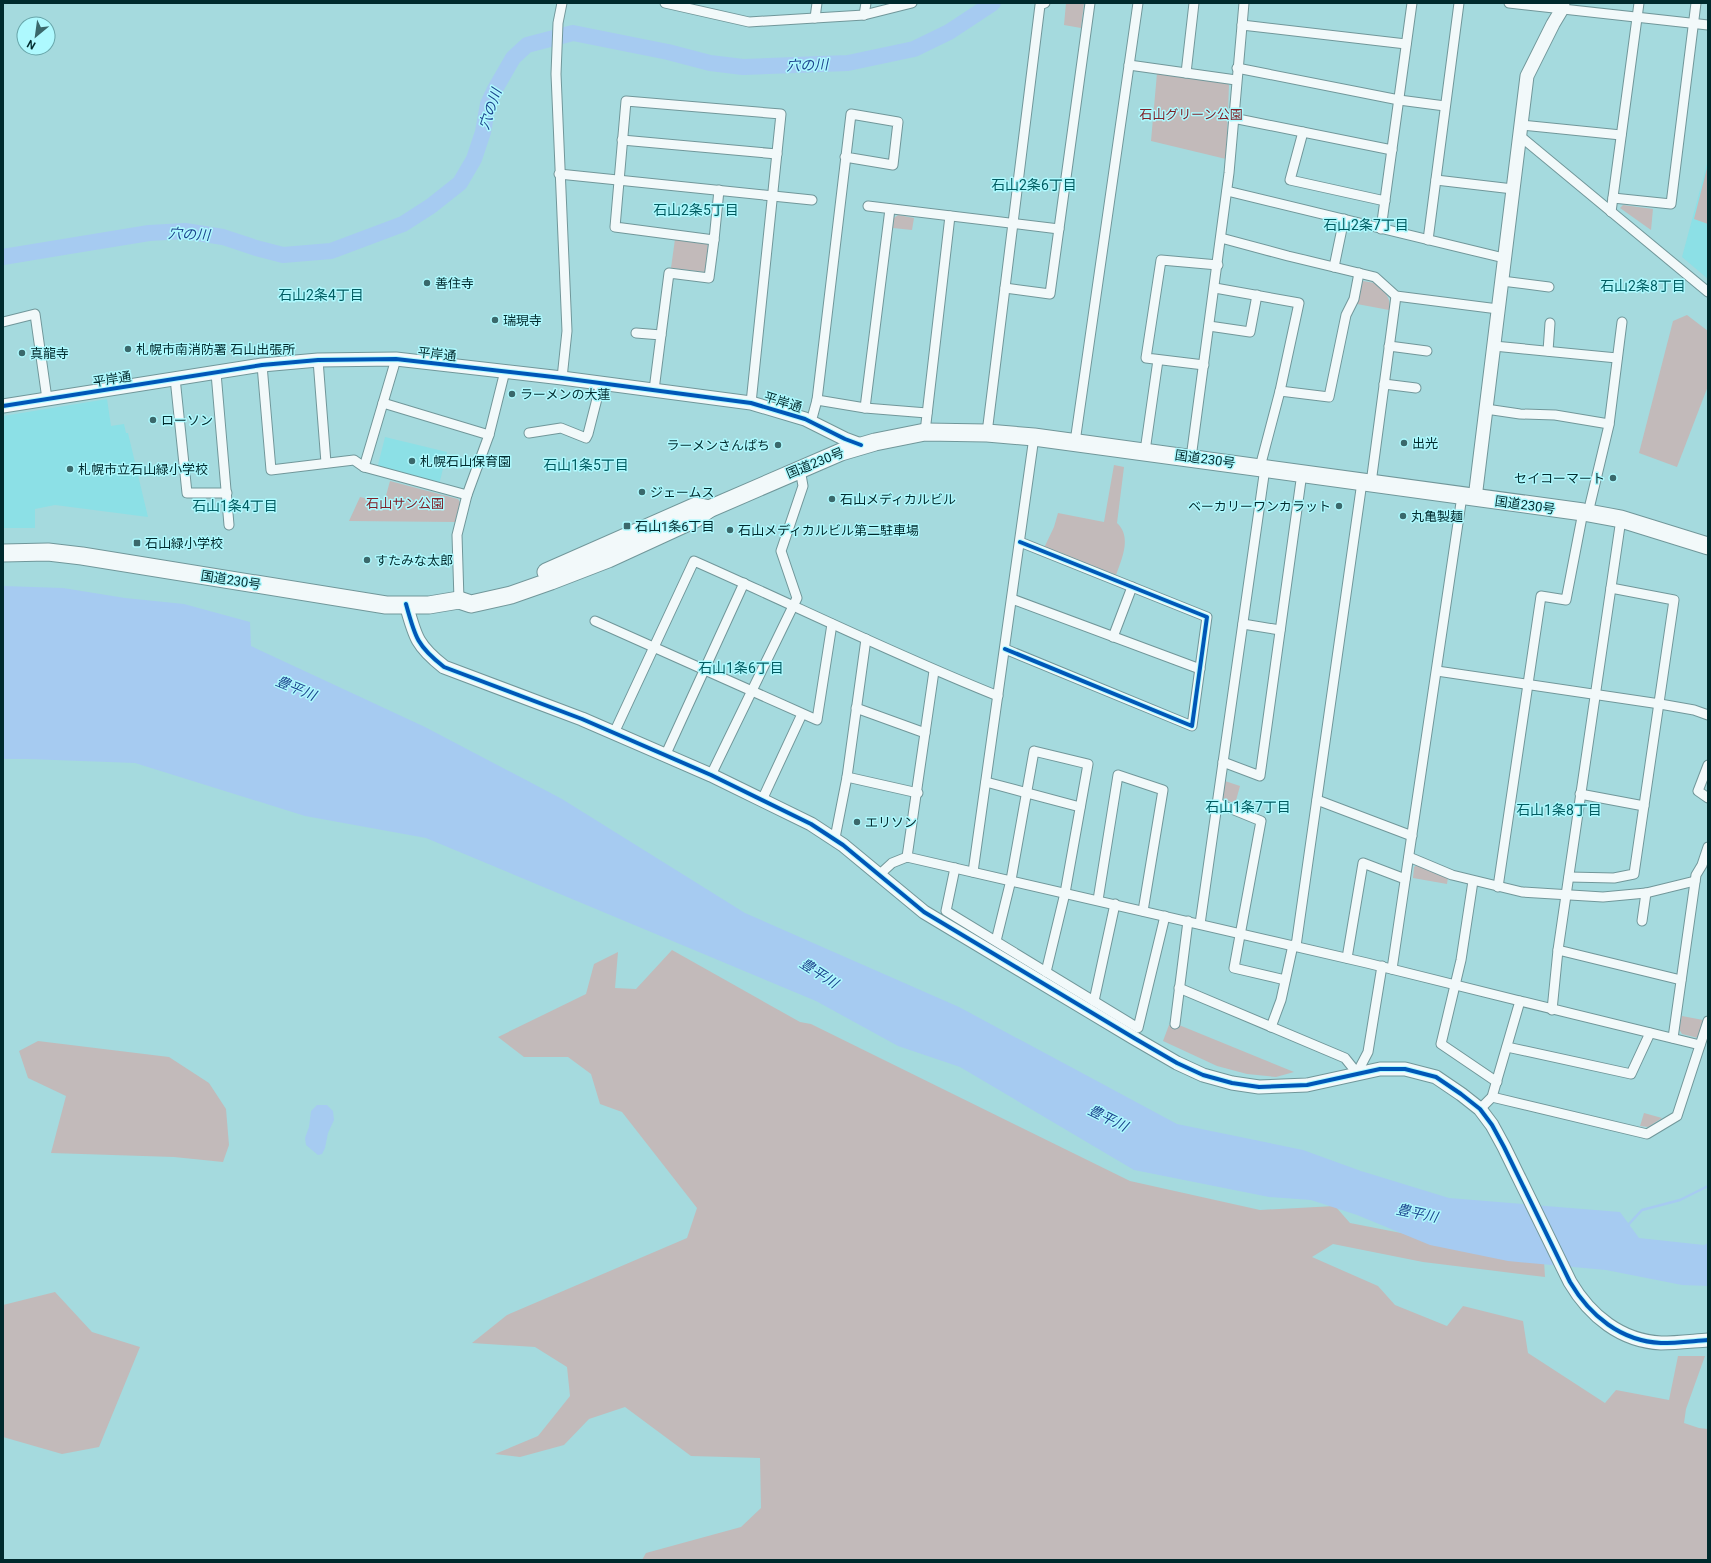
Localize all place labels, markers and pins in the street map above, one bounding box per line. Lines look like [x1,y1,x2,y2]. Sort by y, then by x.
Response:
place label: 善住寺 [435,276,474,291]
marker: 善住寺 [422,278,432,288]
place label: 瑞現寺 [503,313,542,328]
marker: 瑞現寺 [490,315,500,325]
place label: 札幌市南消防署 石山出張所 [136,342,295,357]
marker: 札幌市南消防署 石山出張所 [123,344,133,354]
place label: 真龍寺 [30,346,69,361]
marker: 真龍寺 [17,348,27,358]
place label: ラーメンの大蓮 [520,387,610,402]
marker: ラーメンの大蓮 [507,389,517,399]
place label: ローソン [161,413,213,428]
marker: ローソン [148,415,158,425]
place label: 出光 [1412,436,1438,451]
place label: ラーメンさんぱち [667,438,770,453]
marker: 出光 [1399,438,1409,448]
marker: ラーメンさんぱち [773,440,783,450]
place label: 札幌石山保育園 [420,454,511,469]
marker: 札幌石山保育園 [407,456,417,466]
place label: 札幌市立石山緑小学校 [78,462,208,477]
marker: 札幌市立石山緑小学校 [65,464,75,474]
place label: セイコーマート [1514,471,1605,486]
marker: セイコーマート [1608,473,1618,483]
place label: ジェームス [650,485,715,500]
marker: ジェームス [637,487,647,497]
place label: 石山メディカルビル [840,492,956,507]
marker: 石山メディカルビル [827,494,837,504]
place label: ベーカリーワンカラット [1188,499,1331,514]
marker: ベーカリーワンカラット [1334,501,1344,511]
place label: 丸亀製麺 [1411,509,1463,524]
marker: 丸亀製麺 [1398,511,1408,521]
place label: 石山1条6丁目 [635,519,715,534]
marker: 石山1条6丁目 [622,521,632,531]
place label: 石山メディカルビル第二駐車場 [738,523,919,538]
marker: 石山メディカルビル第二駐車場 [725,525,735,535]
place label: 石山緑小学校 [145,536,223,551]
marker: 石山緑小学校 [132,538,142,548]
place label: すたみな太郎 [375,553,453,568]
marker: すたみな太郎 [362,555,372,565]
place label: エリソン [865,815,917,830]
marker: エリソン [852,817,862,827]

